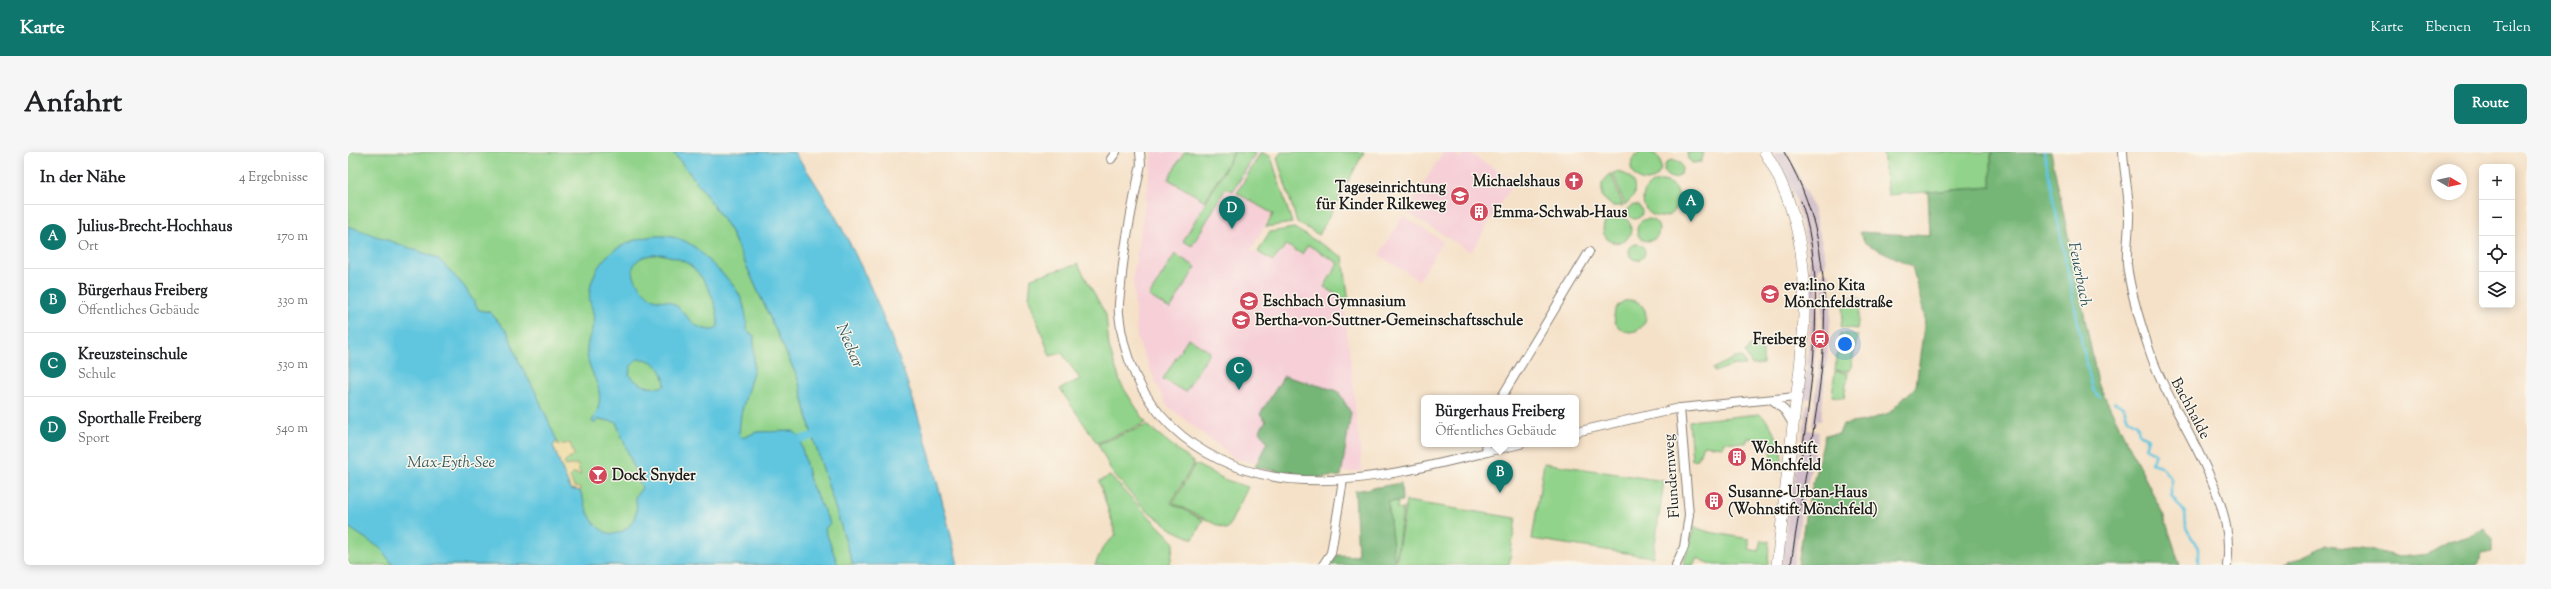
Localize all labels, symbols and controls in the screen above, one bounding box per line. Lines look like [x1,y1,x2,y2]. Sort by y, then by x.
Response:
text: Karte [20,15,65,42]
text: Karte [2371,18,2404,38]
text: Ebenen [2426,18,2471,38]
text: Teilen [2493,18,2531,38]
text: Anfahrt [24,84,122,124]
button: Route [2454,84,2527,124]
north arrow [2431,164,2467,200]
map controls [2479,164,2515,308]
button: + [2479,164,2515,200]
text: In der Nähe [40,166,126,190]
text: 4 Ergebnisse [239,169,308,187]
church icon: Michaelshaus [1563,170,1585,192]
place label: Michaelshaus [1473,172,1560,193]
place label: Tageseinrichtung für Kinder Rilkeweg [1316,178,1447,216]
school or university icon: Tageseinrichtung für Kinder Rilkeweg [1449,185,1471,207]
pin: A [1678,189,1704,222]
pin: D [1219,196,1245,229]
button: − [2479,200,2515,236]
building icon: Emma-Schwab-Haus [1468,201,1490,223]
place label: Emma-Schwab-Haus [1493,203,1627,224]
text: Julius-Brecht-Hochhaus [78,217,232,238]
text: A [48,228,58,246]
text: 170 m [277,228,308,246]
button: locate [2479,236,2515,272]
text: Ort [78,238,98,256]
water label: Feuerbach [2061,240,2096,309]
button: layers [2479,272,2515,308]
place label: eva:lino Kita Mönchfeldstraße [1784,276,1893,314]
text: Bürgerhaus Freiberg [78,281,208,302]
school or university icon: eva:lino Kita Mönchfeldstraße [1759,283,1781,305]
school or university icon: Eschbach Gymnasium [1238,290,1260,312]
text: B [49,292,57,310]
text: 330 m [277,292,308,310]
place label: Eschbach Gymnasium [1263,292,1407,313]
text: Öffentliches Gebäude [78,302,200,320]
school or university icon: Bertha-von-Suttner-Gemeinschaftsschule [1230,309,1252,331]
place label: Bertha-von-Suttner-Gemeinschaftsschule [1255,311,1523,332]
water label: Neckar [829,320,868,372]
station icon: Freiberg [1809,328,1831,350]
place label: Freiberg [1753,330,1807,351]
your location [1835,334,1855,354]
text: Kreuzsteinschule [78,345,188,366]
text: C [48,356,58,374]
text: 530 m [278,356,308,374]
pin: C [1226,357,1252,390]
text: Schule [78,366,116,384]
street label: Bachhalde [2165,374,2215,443]
popup [1421,395,1579,447]
text: Bürgerhaus Freiberg [1435,402,1565,423]
text: Sporthalle Freiberg [78,409,201,430]
text: D [48,420,58,438]
text: 540 m [277,420,308,438]
text: Öffentliches Gebäude [1435,423,1557,441]
text: Sport [78,430,109,448]
street label: Flundernweg [1659,433,1686,519]
place label: Wohnstift Mönchfeld [1751,439,1822,477]
building icon: Wohnstift Mönchfeld [1726,446,1748,468]
water label: Max-Eyth-See [407,452,495,475]
pin: B [1487,460,1513,493]
bar icon: Dock Snyder [587,464,609,486]
place label: Dock Snyder [612,466,696,487]
place label: Susanne-Urban-Haus (Wohnstift Mönchfeld) [1728,483,1878,521]
building icon: Susanne-Urban-Haus (Wohnstift Mönchfeld) [1703,490,1725,512]

